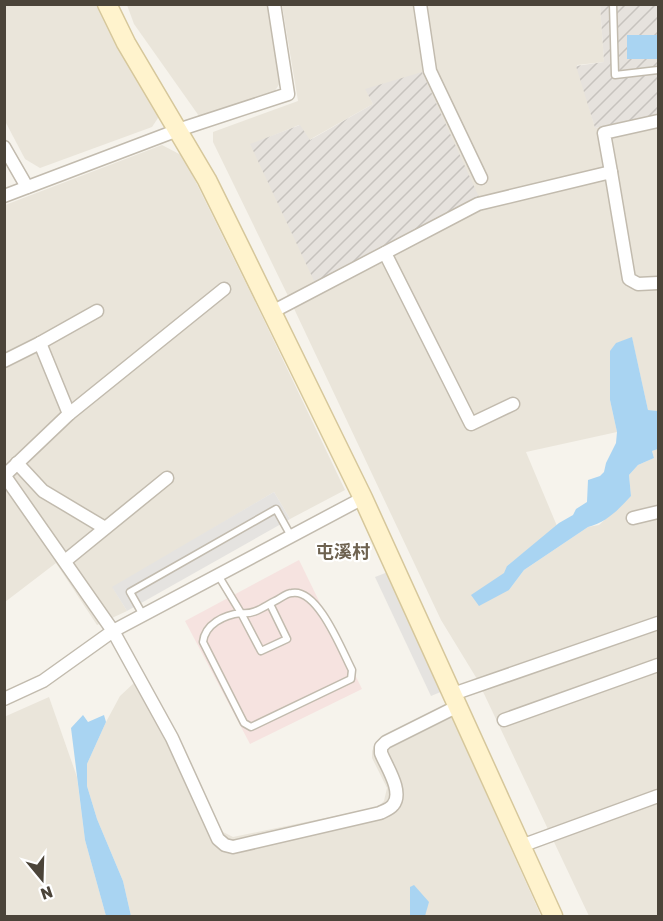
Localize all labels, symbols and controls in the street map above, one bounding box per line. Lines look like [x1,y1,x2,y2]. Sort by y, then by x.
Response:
district label: 屯溪村 [316,541,370,563]
north arrow [12,849,72,909]
text: N [38,882,55,904]

